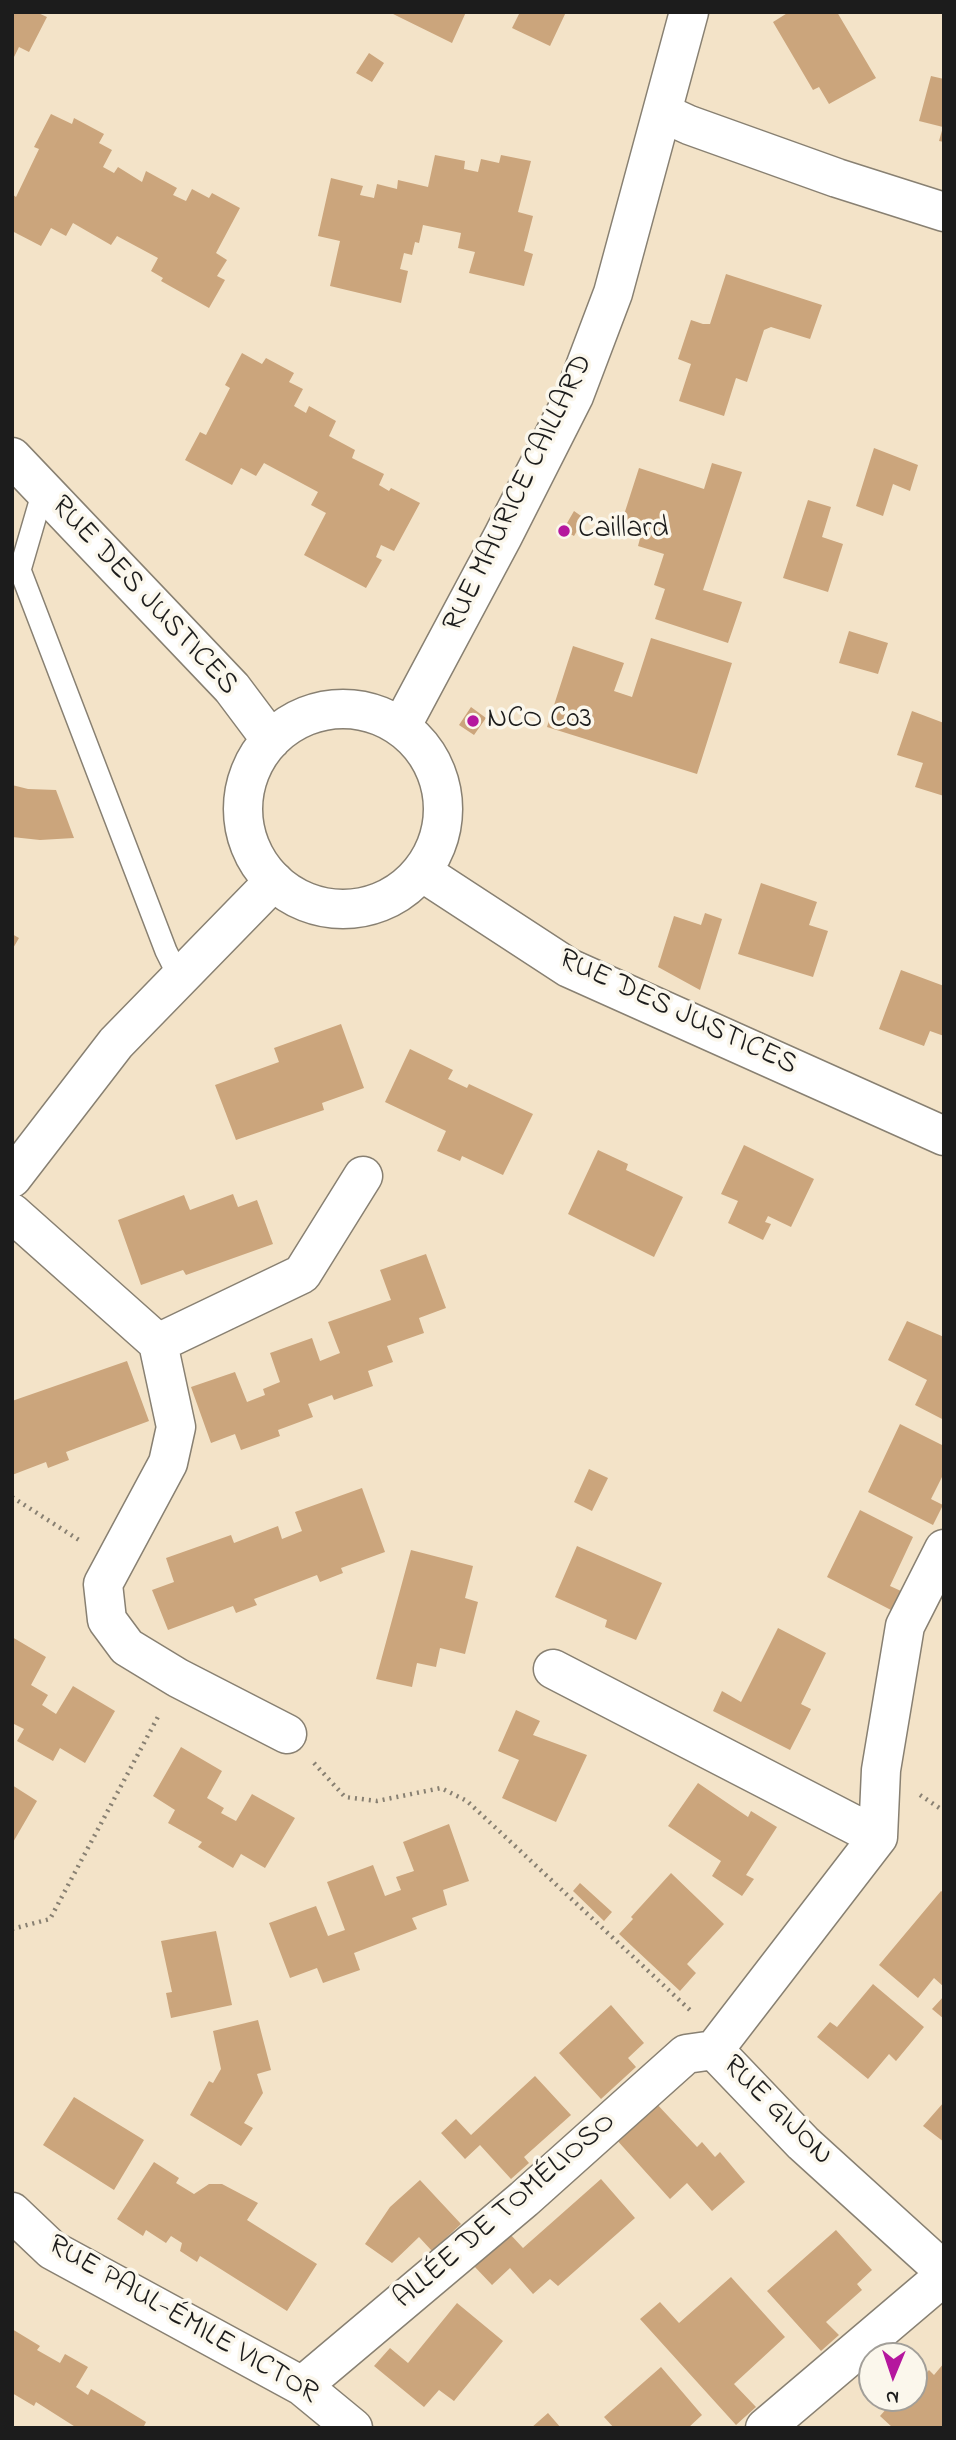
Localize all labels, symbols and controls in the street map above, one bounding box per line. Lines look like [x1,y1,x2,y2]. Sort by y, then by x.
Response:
street label: RUE MAURICE CAILLARD [437,350,603,638]
street label: RUE DES JUSTICES [41,490,245,704]
place label: Caillard [578,513,669,549]
marker: Caillard [556,523,572,539]
place label: NCO C03 [487,703,592,739]
marker: NCO C03 [465,713,481,729]
street label: RUE DES JUSTICES [552,943,802,1085]
street label: RUE GIJON [713,2049,839,2175]
street label: ALLÉE DE TOMÉLIOSO [388,2106,624,2318]
street label: RUE PAUL-ÉMILE VICTOR [40,2229,324,2413]
north arrow [858,2342,928,2412]
text: N [885,2383,899,2410]

